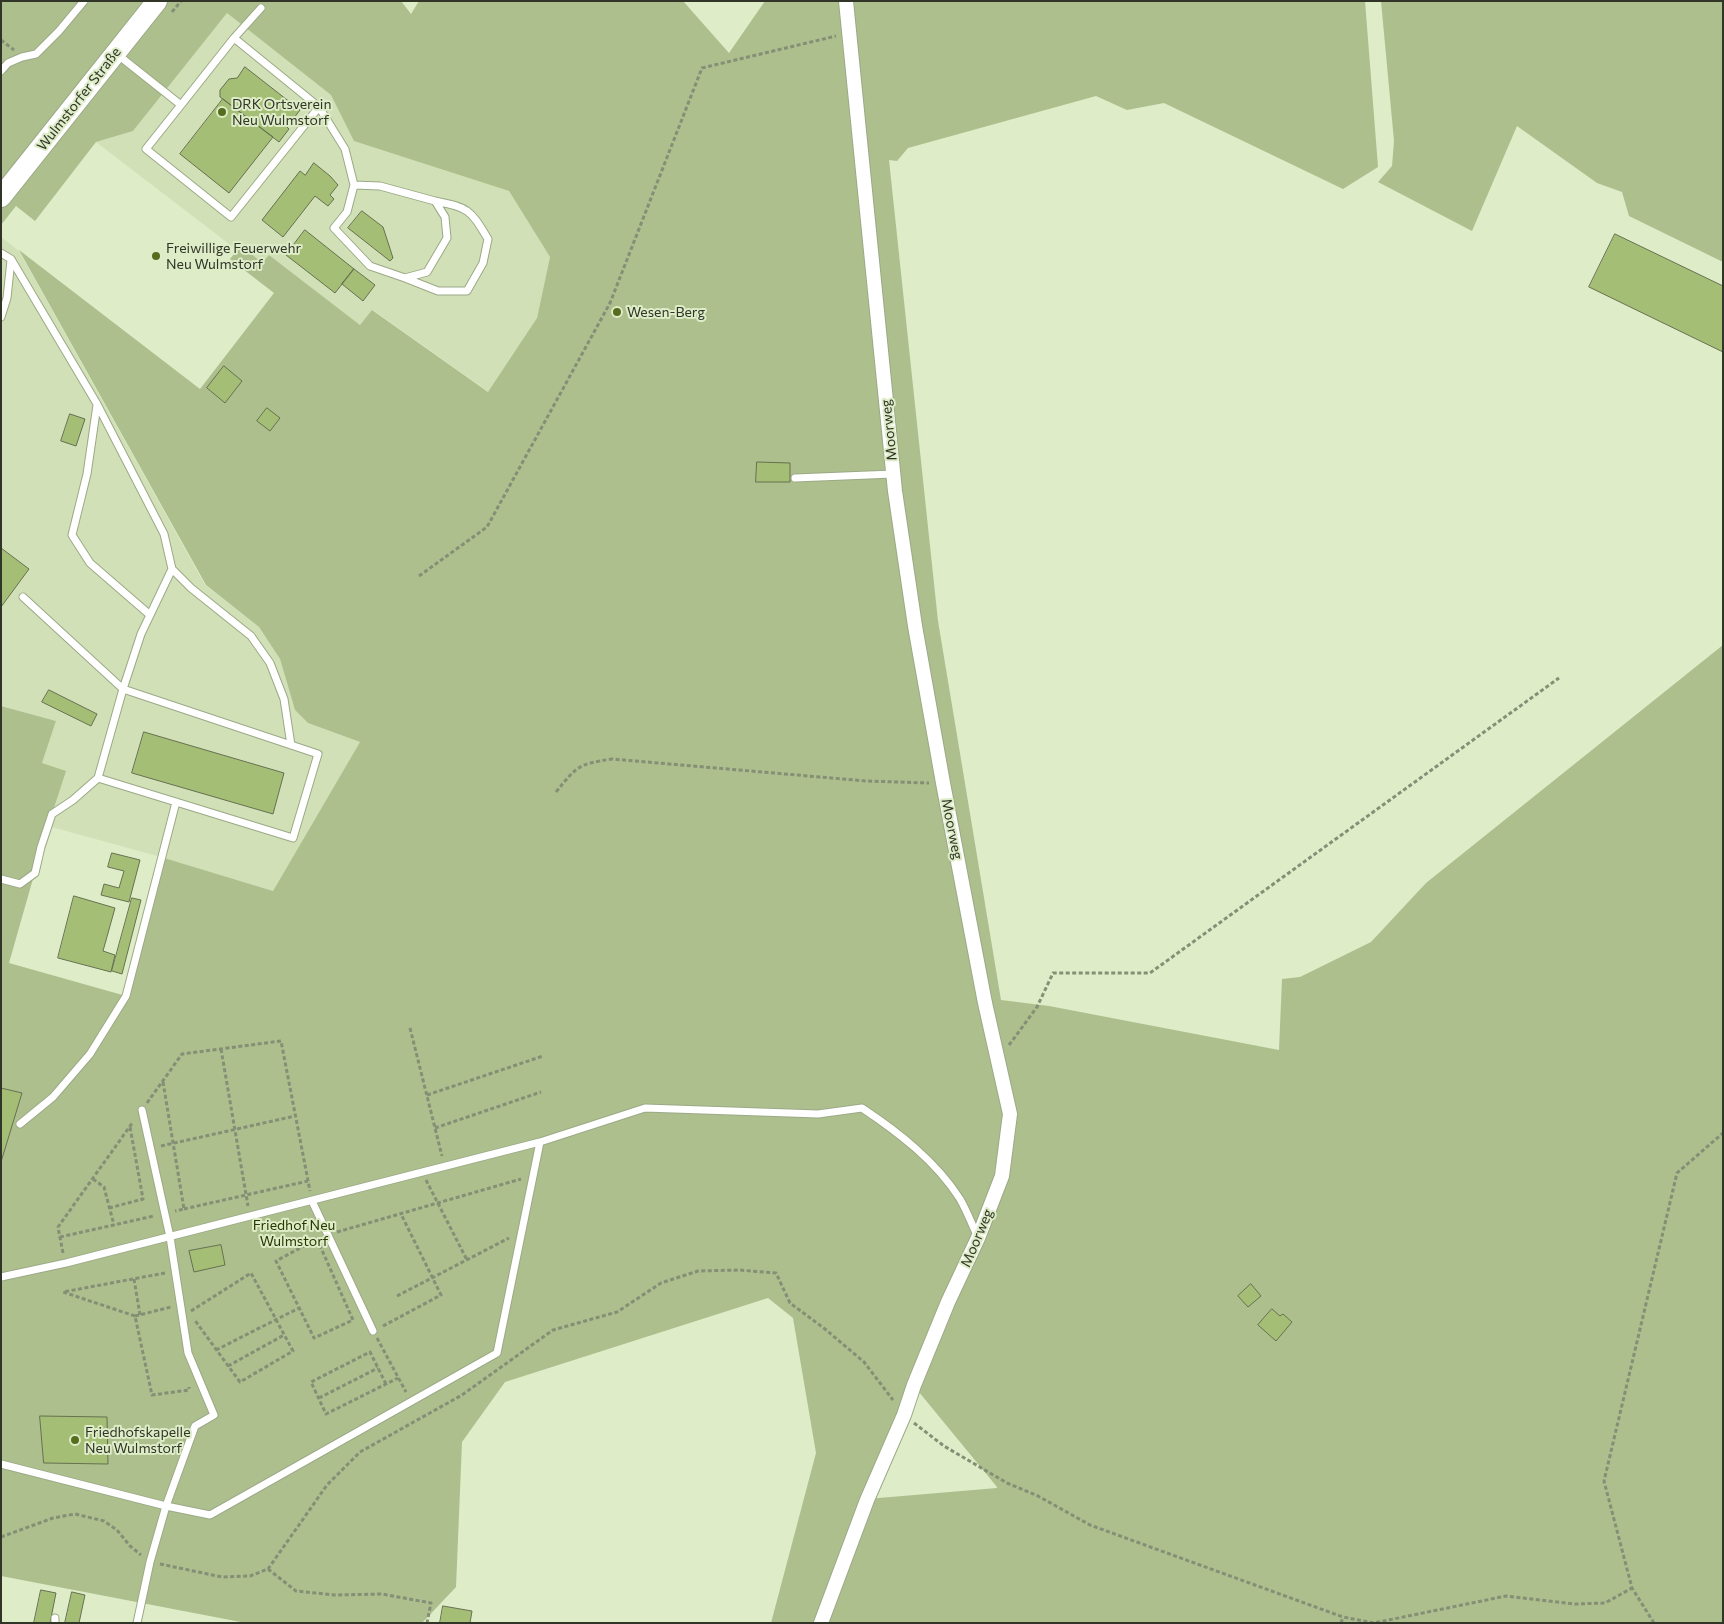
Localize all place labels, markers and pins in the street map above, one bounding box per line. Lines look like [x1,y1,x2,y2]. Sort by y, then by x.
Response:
place label: DRK Ortsverein Neu Wulmstorf [232,96,331,128]
marker: DRK Ortsverein Neu Wulmstorf [216,106,228,118]
place label: Freiwillige Feuerwehr Neu Wulmstorf [166,240,301,272]
marker: Freiwillige Feuerwehr Neu Wulmstorf [150,250,162,262]
place label: Wesen-Berg [627,304,705,320]
marker: Wesen-Berg [611,306,623,318]
place label: Friedhofskapelle Neu Wulmstorf [85,1424,191,1456]
marker: Friedhofskapelle Neu Wulmstorf [69,1434,81,1446]

